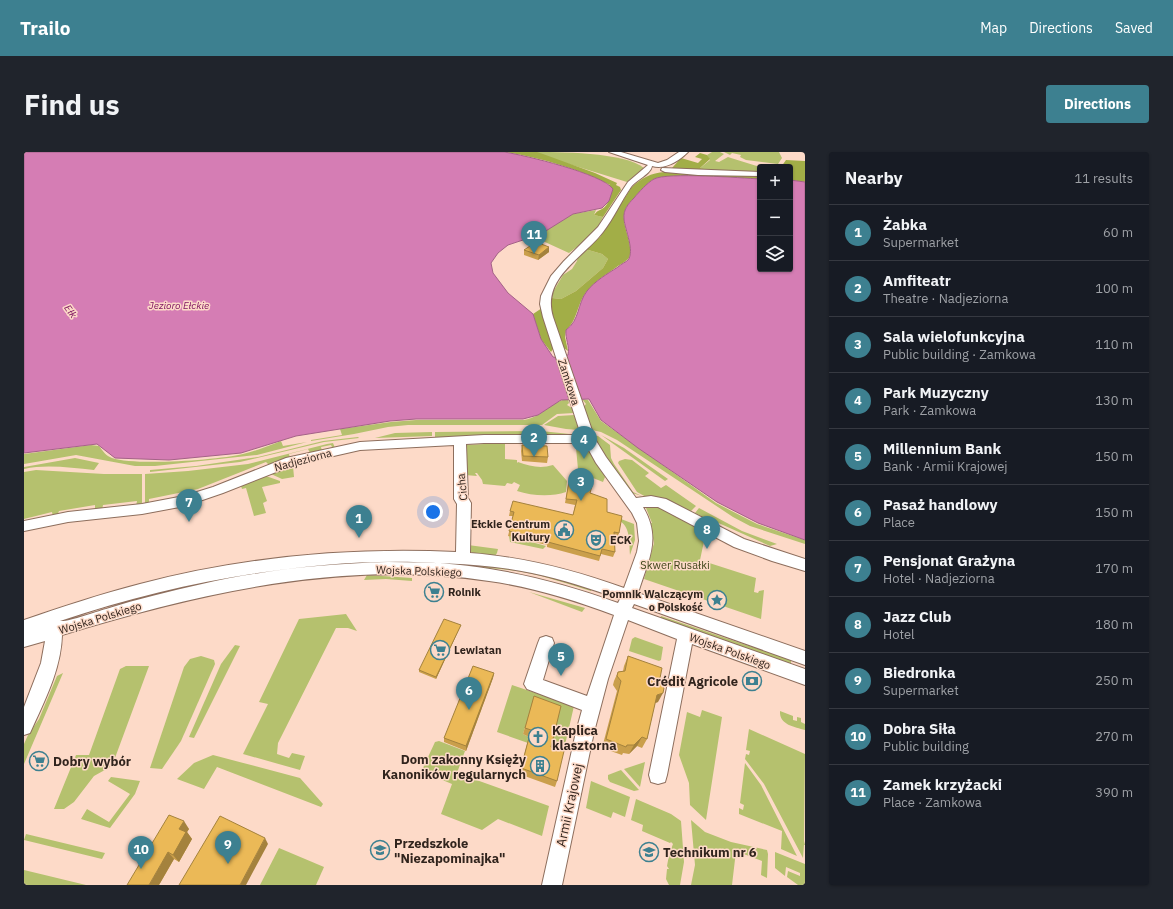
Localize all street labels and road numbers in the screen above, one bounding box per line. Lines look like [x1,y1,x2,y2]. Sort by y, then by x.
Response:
street label: Zamkowa [555,357,583,407]
street label: Nadjeziorna [273,446,333,474]
street label: Cicha [454,473,470,501]
street label: Wojska Polskiego [376,563,462,579]
street label: Wojska Polskiego [57,599,143,637]
street label: Wojska Polskiego [687,630,773,672]
street label: Armii Krajowej [552,762,587,848]

